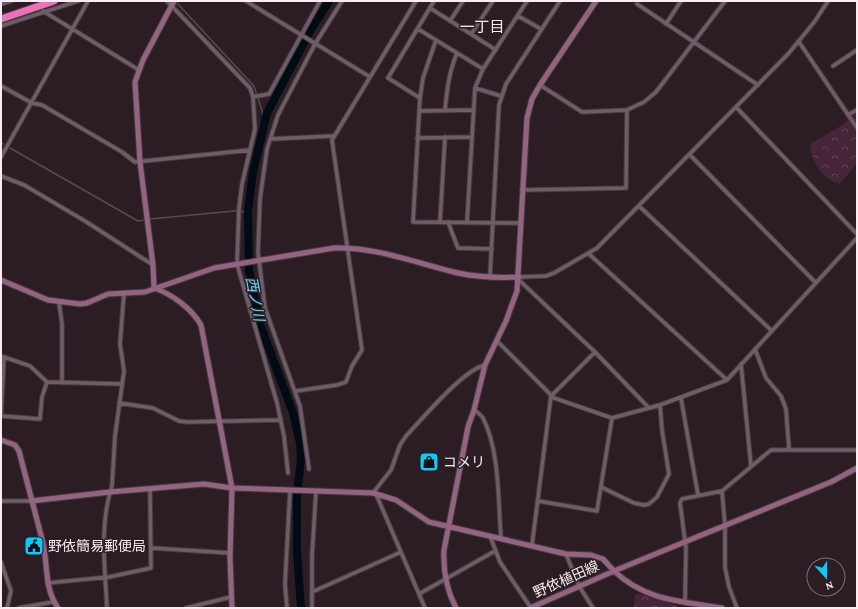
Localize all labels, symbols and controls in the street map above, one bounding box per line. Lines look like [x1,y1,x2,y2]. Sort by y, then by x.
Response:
district label: 一丁目 [459,19,505,35]
water label: 西ノ川 [243,275,268,325]
shop icon: コメリ [418,451,440,473]
place label: コメリ [443,454,485,470]
public building icon: 野依簡易郵便局 [23,535,45,557]
place label: 野依簡易郵便局 [48,538,146,554]
street label: 野依植田線 [531,557,601,601]
north arrow [806,557,846,597]
text: N [823,579,835,593]

